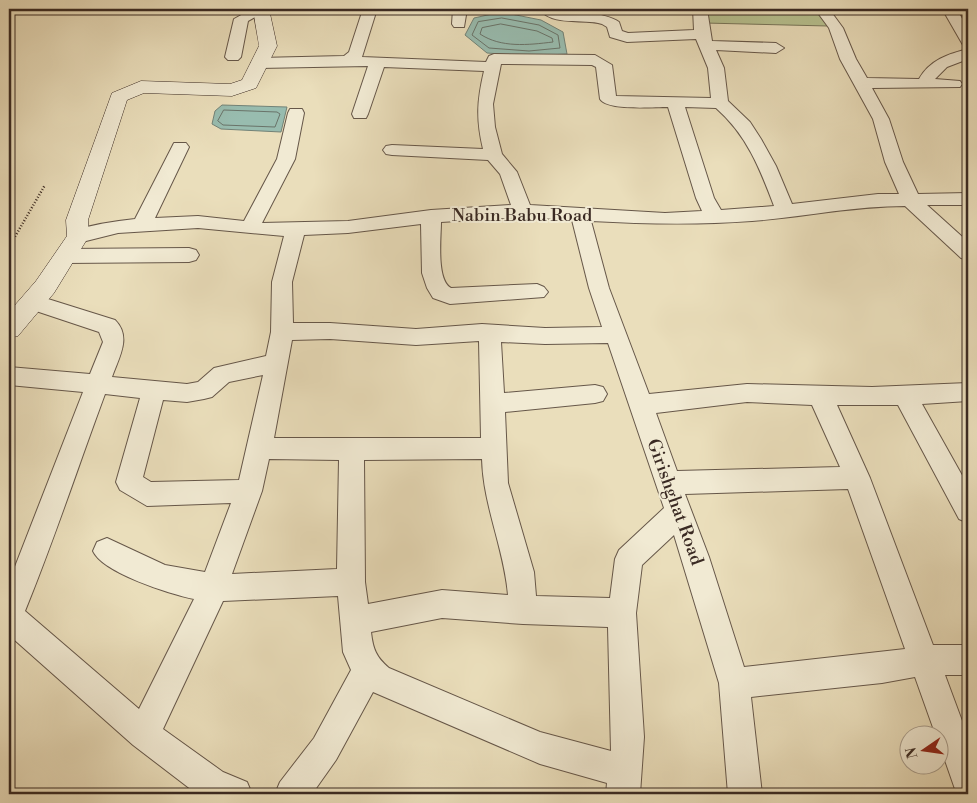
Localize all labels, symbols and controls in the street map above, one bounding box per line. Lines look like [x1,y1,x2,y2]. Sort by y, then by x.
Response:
street label: Nabin Babu Road [452,204,593,227]
street label: Girishghat Road [641,436,709,569]
north arrow [900,726,950,776]
text: N [902,745,922,760]

